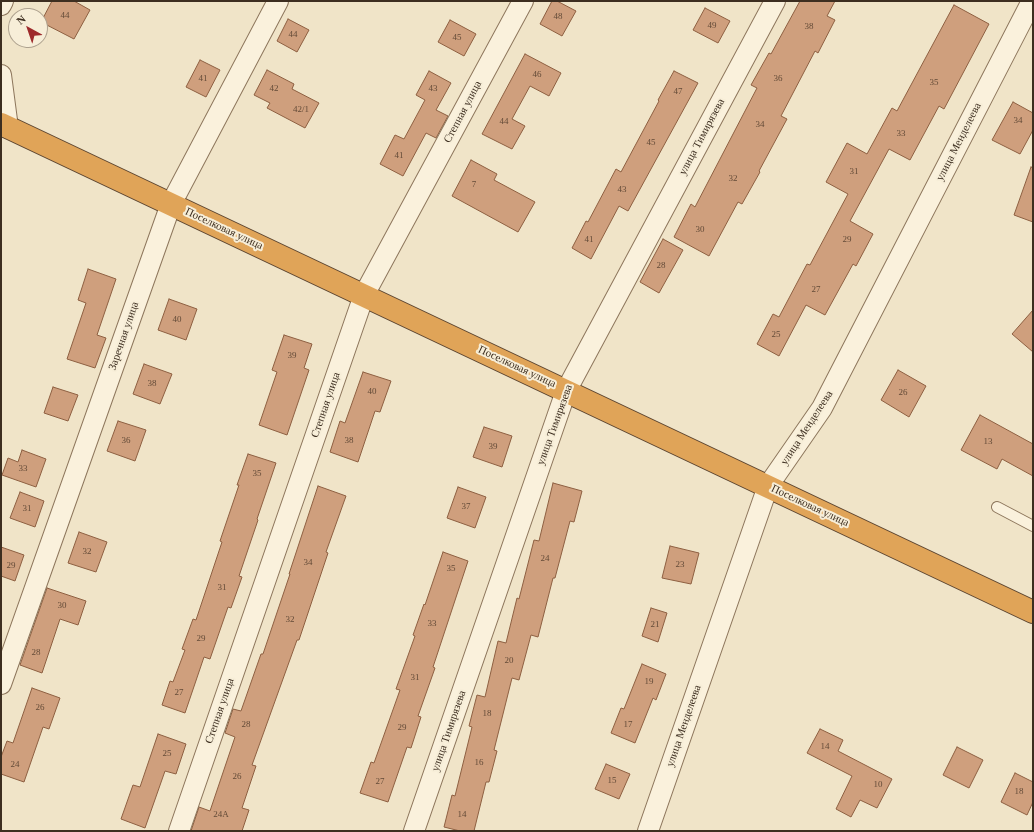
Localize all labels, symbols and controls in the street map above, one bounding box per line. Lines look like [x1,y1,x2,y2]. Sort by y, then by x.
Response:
north arrow [8,8,48,48]
house number: 44 [60,11,70,21]
text: N [14,12,28,27]
house number: 48 [554,12,562,22]
house number: 49 [708,21,716,31]
house number: 38 [804,22,814,32]
house number: 44 [288,30,298,40]
house number: 45 [452,33,462,43]
house number: 46 [532,70,542,80]
house number: 41 [198,74,208,84]
house number: 36 [774,74,782,84]
house number: 35 [930,78,938,88]
street label: Степная улица [441,79,485,145]
house number: 42 [270,84,278,94]
house number: 43 [428,84,438,94]
house number: 47 [674,87,682,97]
street label: улица Тимирязева [676,96,728,178]
street label: улица Менделеева [934,101,984,183]
house number: 42/1 [293,105,309,115]
house number: 34 [1014,116,1022,126]
house number: 44 [500,117,508,127]
house number: 34 [756,120,764,130]
house number: 33 [896,129,906,139]
house number: 45 [646,138,656,148]
house number: 41 [394,151,404,161]
house number: 31 [850,167,858,177]
house number: 32 [728,174,738,184]
house number: 7 [472,180,476,190]
house number: 43 [618,185,626,195]
street label: Поселковая улица [183,205,265,253]
house number: 30 [696,225,704,235]
house number: 41 [584,235,594,245]
house number: 29 [842,235,852,245]
house number: 28 [656,261,666,271]
house number: 27 [812,285,820,295]
street label: Заречная улица [106,300,142,372]
house number: 40 [172,315,182,325]
house number: 25 [772,330,780,340]
street label: Поселковая улица [476,343,558,391]
house number: 39 [288,351,296,361]
street label: Степная улица [309,370,343,440]
house number: 38 [148,379,156,389]
street label: улица Тимирязева [534,383,576,467]
house number: 40 [368,387,376,397]
street label: улица Менделеева [778,388,836,468]
house number: 26 [898,388,908,398]
house number: 36 [122,436,130,446]
house number: 38 [344,436,354,446]
house number: 13 [984,437,992,447]
house number: 39 [488,442,498,452]
house number: 33 [18,464,28,474]
house number: 35 [252,469,262,479]
street label: Поселковая улица [769,482,851,530]
house number: 37 [462,502,470,512]
house number: 31 [22,504,32,514]
house number: 32 [82,547,92,557]
house number: 24 [540,554,550,564]
house number: 34 [304,558,312,568]
house number: 23 [676,560,684,570]
house number: 29 [6,561,16,571]
house number: 35 [446,564,456,574]
house number: 31 [218,583,226,593]
house number: 30 [58,601,66,611]
house number: 32 [286,615,294,625]
house number: 33 [428,619,436,629]
house number: 21 [650,620,660,630]
house number: 29 [196,634,206,644]
house number: 28 [32,648,40,658]
house number: 20 [504,656,514,666]
house number: 31 [410,673,420,683]
street label: Степная улица [203,676,237,746]
house number: 19 [644,677,654,687]
street label: улица Менделеева [664,683,704,769]
house number: 27 [174,688,184,698]
street label: улица Тимирязева [429,689,469,773]
house number: 26 [36,703,44,713]
house number: 18 [482,709,492,719]
house number: 28 [242,720,250,730]
house number: 17 [624,720,632,730]
house number: 29 [398,723,406,733]
house number: 14 [820,742,830,752]
house number: 25 [162,749,172,759]
house number: 16 [474,758,484,768]
house number: 24 [10,760,20,770]
house number: 26 [232,772,242,782]
house number: 15 [608,776,616,786]
house number: 27 [376,777,384,787]
house number: 10 [874,780,882,790]
house number: 18 [1014,787,1024,797]
house number: 24А [213,810,229,820]
house number: 14 [458,810,466,820]

